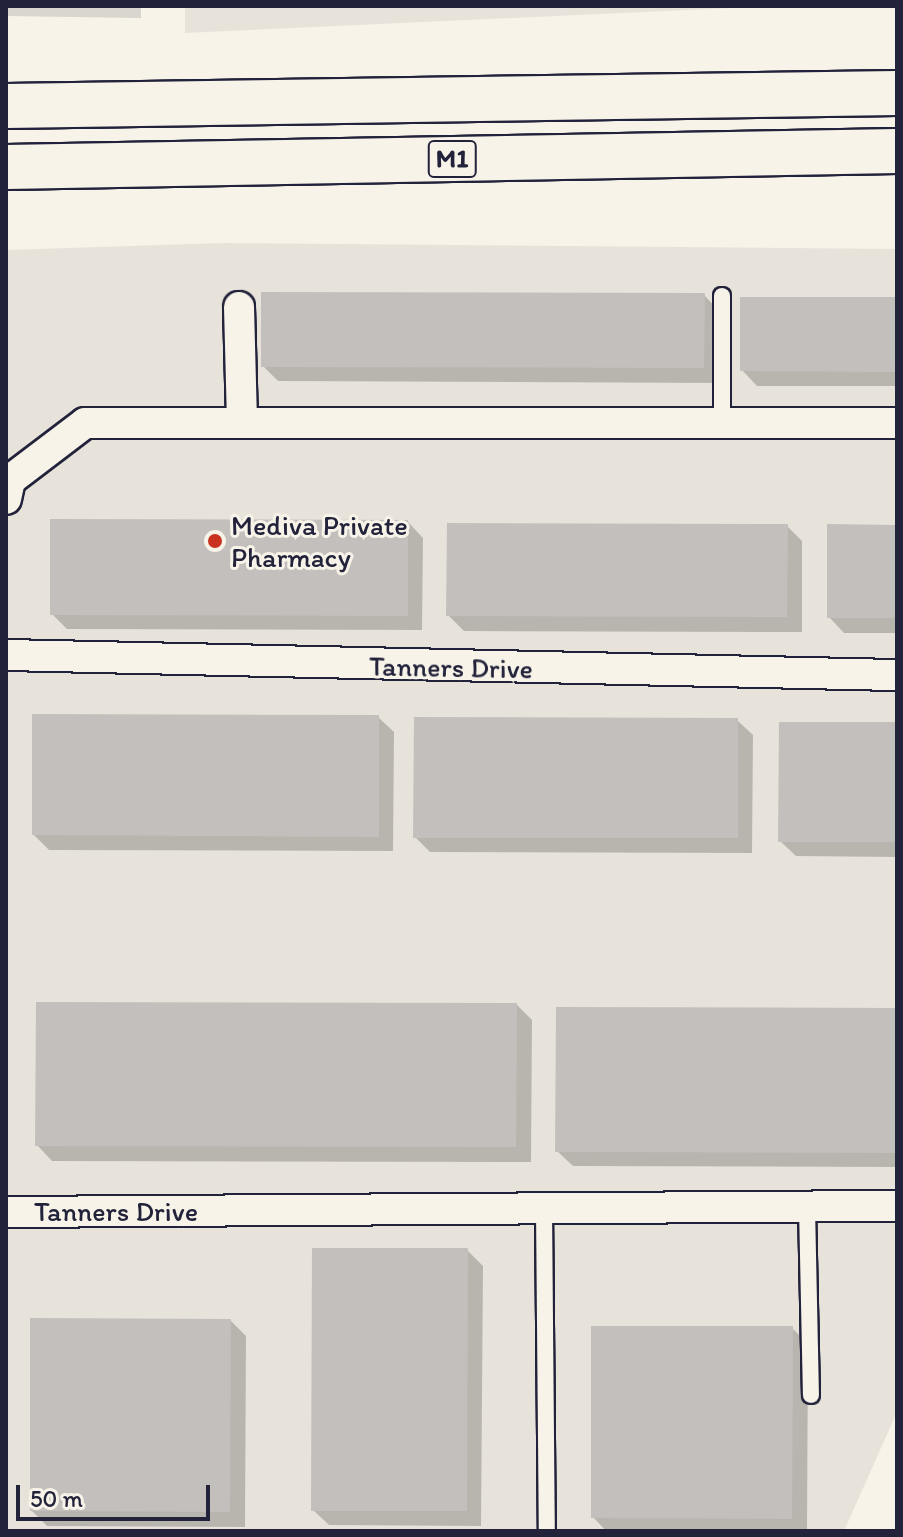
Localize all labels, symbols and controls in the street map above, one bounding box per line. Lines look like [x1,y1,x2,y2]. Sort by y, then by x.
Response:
road number: M1 [426,137,478,181]
place label: Mediva Private Pharmacy [231,508,408,574]
marker: Mediva Private Pharmacy [206,532,224,550]
street label: Tanners Drive [368,649,534,685]
street label: Tanners Drive [34,1194,198,1228]
scale bar [20,1469,214,1519]
text: 50 m [30,1484,83,1513]

